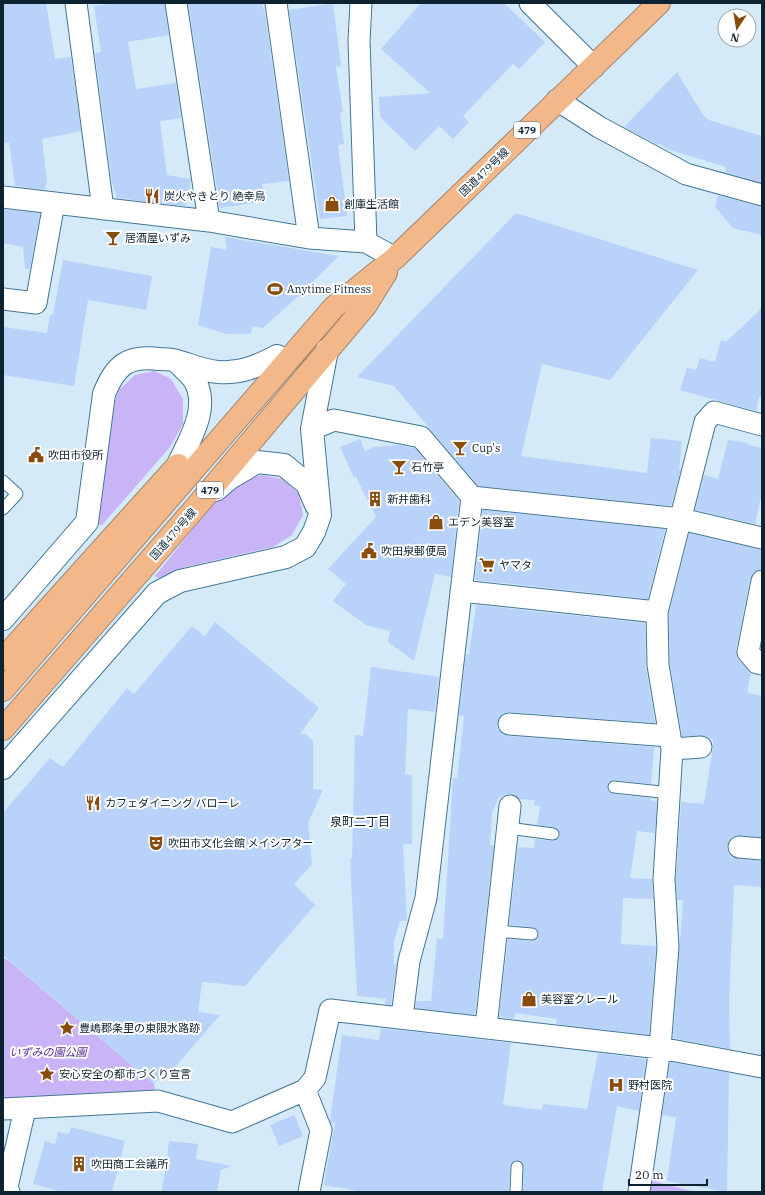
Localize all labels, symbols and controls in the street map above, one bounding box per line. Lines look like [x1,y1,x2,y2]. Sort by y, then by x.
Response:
north arrow [717,8,757,48]
text: N [729,30,741,46]
road number: 479 [514,122,540,138]
street label: 国道479号線 [456,145,512,199]
restaurant icon: 炭火やきとり 絶幸鳥 [143,187,161,205]
place label: 炭火やきとり 絶幸鳥 [164,189,266,203]
shop icon: 創庫生活館 [323,195,341,213]
place label: 創庫生活館 [344,197,399,211]
bar icon: 居酒屋いずみ [104,229,122,247]
place label: 居酒屋いずみ [125,231,191,245]
sports icon: Anytime Fitness [266,280,284,298]
place label: Anytime Fitness [287,282,371,296]
bar icon: Cup's [451,439,469,457]
place label: Cup's [472,441,500,455]
public building icon: 吹田市役所 [27,446,45,464]
place label: 吹田市役所 [48,448,104,462]
bar icon: 石竹亭 [390,458,408,476]
place label: 石竹亭 [411,460,444,474]
road number: 479 [197,482,223,498]
building icon: 新井歯科 [366,490,384,508]
place label: 新井歯科 [387,492,431,506]
street label: 国道479号線 [147,505,199,563]
shop icon: エデン美容室 [427,513,445,531]
place label: エデン美容室 [448,515,514,529]
public building icon: 吹田泉郵便局 [360,542,378,560]
place label: 吹田泉郵便局 [381,544,447,558]
supermarket icon: ヤマタ [478,556,496,574]
place label: ヤマタ [499,558,532,572]
restaurant icon: カフェダイニング バローレ [84,794,102,812]
place label: カフェダイニング バローレ [105,796,240,810]
district label: 泉町二丁目 [330,814,390,829]
theatre icon: 吹田市文化会館 メイシアター [147,834,165,852]
place label: 吹田市文化会館 メイシアター [168,836,314,850]
shop icon: 美容室クレール [520,990,538,1008]
place label: 美容室クレール [541,992,618,1006]
place icon: 豊嶋郡条里の東限水路跡 [58,1019,76,1037]
place label: 豊嶋郡条里の東限水路跡 [79,1021,200,1035]
park label: いずみの園公園 [10,1045,88,1059]
place icon: 安心安全の都市づくり宣言 [38,1065,56,1083]
place label: 安心安全の都市づくり宣言 [59,1067,191,1081]
hospital icon: 野村医院 [607,1076,625,1094]
place label: 野村医院 [628,1078,672,1092]
building icon: 吹田商工会議所 [70,1155,88,1173]
place label: 吹田商工会議所 [91,1157,169,1171]
scale bar [629,1161,707,1187]
text: 20 m [635,1167,664,1182]

